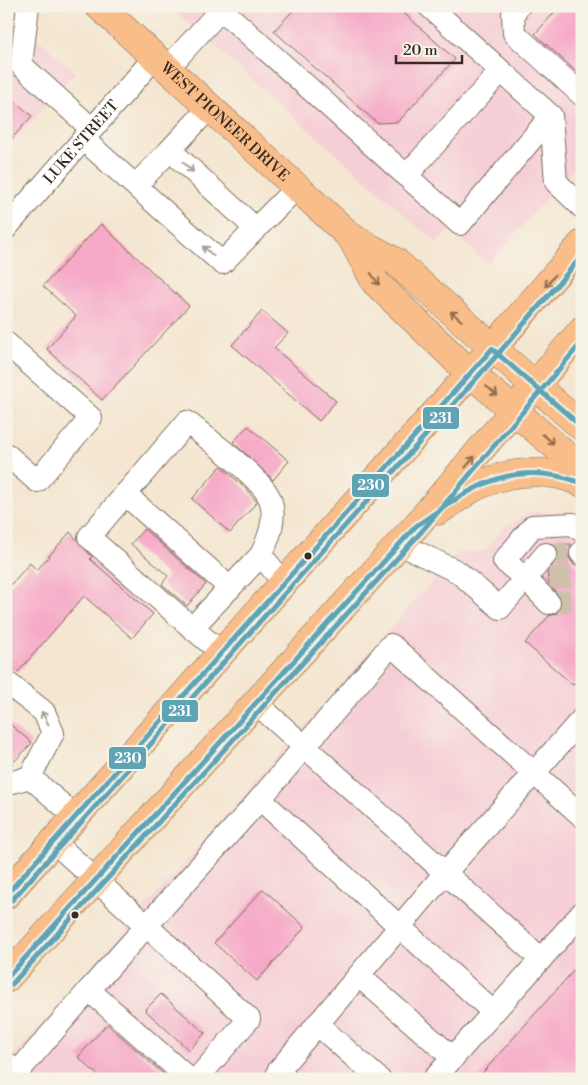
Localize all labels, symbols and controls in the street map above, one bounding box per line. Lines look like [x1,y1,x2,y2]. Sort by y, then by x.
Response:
scale bar [396,32,462,64]
text: 20 m [403,41,438,60]
street label: WEST PIONEER DRIVE [156,57,293,185]
street label: LUKE STREET [39,96,123,188]
one-way arrow [182,161,195,173]
one-way arrow [202,245,215,257]
one-way arrow [370,272,380,286]
one-way arrow [544,274,556,287]
one-way arrow [450,310,463,322]
one-way arrow [485,385,498,396]
line badge: 231 [422,406,460,430]
text: 231 [429,410,453,428]
one-way arrow [541,433,554,445]
one-way arrow [464,455,475,468]
line badge: 230 [351,473,390,498]
text: 230 [357,477,385,495]
unlabelled marker [303,551,313,561]
line badge: 231 [161,699,199,723]
text: 231 [168,703,192,721]
one-way arrow [40,711,50,725]
line badge: 230 [108,746,147,770]
text: 230 [114,750,142,768]
unlabelled marker [70,910,80,920]

